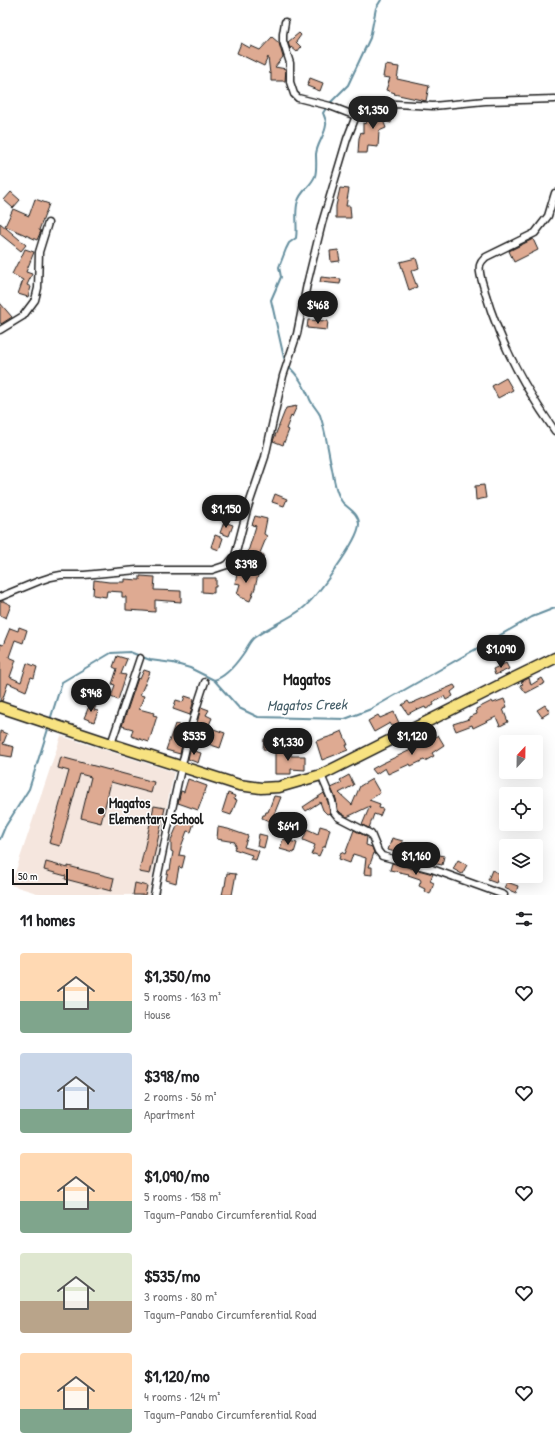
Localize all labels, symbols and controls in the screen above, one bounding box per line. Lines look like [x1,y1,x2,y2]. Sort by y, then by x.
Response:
pin: $1,350 [340,96,406,130]
text: $1,350 [357,100,389,118]
pin: $468 [294,291,342,325]
text: $468 [307,295,329,313]
pin: $1,150 [193,495,259,529]
text: $1,150 [211,499,241,517]
pin: $398 [222,550,270,584]
text: $398 [235,554,257,572]
pin: $1,090 [468,635,534,669]
text: $1,090 [486,639,516,657]
district label: Magatos [283,668,331,691]
pin: $948 [67,679,115,713]
text: $948 [80,683,102,701]
water label: Magatos Creek [267,693,349,716]
pin: $535 [170,722,218,756]
pin: $1,120 [379,722,445,756]
text: $535 [182,726,206,744]
text: $1,120 [397,726,427,744]
pin: $1,330 [255,728,321,762]
text: $1,330 [272,732,304,750]
north arrow [499,735,543,779]
map controls [499,735,543,883]
button: locate [499,787,543,831]
place label: Magatos Elementary School [109,793,204,830]
marker: Magatos Elementary School [96,806,106,816]
pin: $641 [264,812,312,846]
text: $641 [277,816,299,834]
button: layers [499,839,543,883]
pin: $1,160 [383,842,449,876]
text: $1,160 [401,846,431,864]
scale bar [12,867,68,886]
text: 50 m [18,869,38,883]
text: 11 homes [20,908,75,931]
icon: filters [513,908,535,930]
text: $1,350/mo [144,964,210,987]
icon: home [52,969,100,1017]
icon: heart [513,982,535,1004]
text: 5 rooms · 163 m² [144,987,221,1005]
text: House [144,1005,171,1023]
text: $398/mo [144,1064,199,1087]
icon: home [52,1069,100,1117]
icon: heart [513,1082,535,1104]
text: 2 rooms · 56 m² [144,1087,217,1105]
text: Apartment [144,1105,195,1123]
text: $1,090/mo [144,1164,209,1187]
icon: home [52,1169,100,1217]
icon: heart [513,1182,535,1204]
text: 5 rooms · 158 m² [144,1187,221,1205]
text: Tagum-Panabo Circumferential Road [144,1205,316,1223]
text: $535/mo [144,1264,200,1287]
icon: home [52,1269,100,1317]
icon: heart [513,1282,535,1304]
text: 3 rooms · 80 m² [144,1287,217,1305]
text: Tagum-Panabo Circumferential Road [144,1305,316,1323]
text: $1,120/mo [144,1364,210,1387]
icon: home [52,1369,100,1417]
icon: heart [513,1382,535,1404]
text: 4 rooms · 124 m² [144,1387,220,1405]
text: Tagum-Panabo Circumferential Road [144,1405,316,1423]

